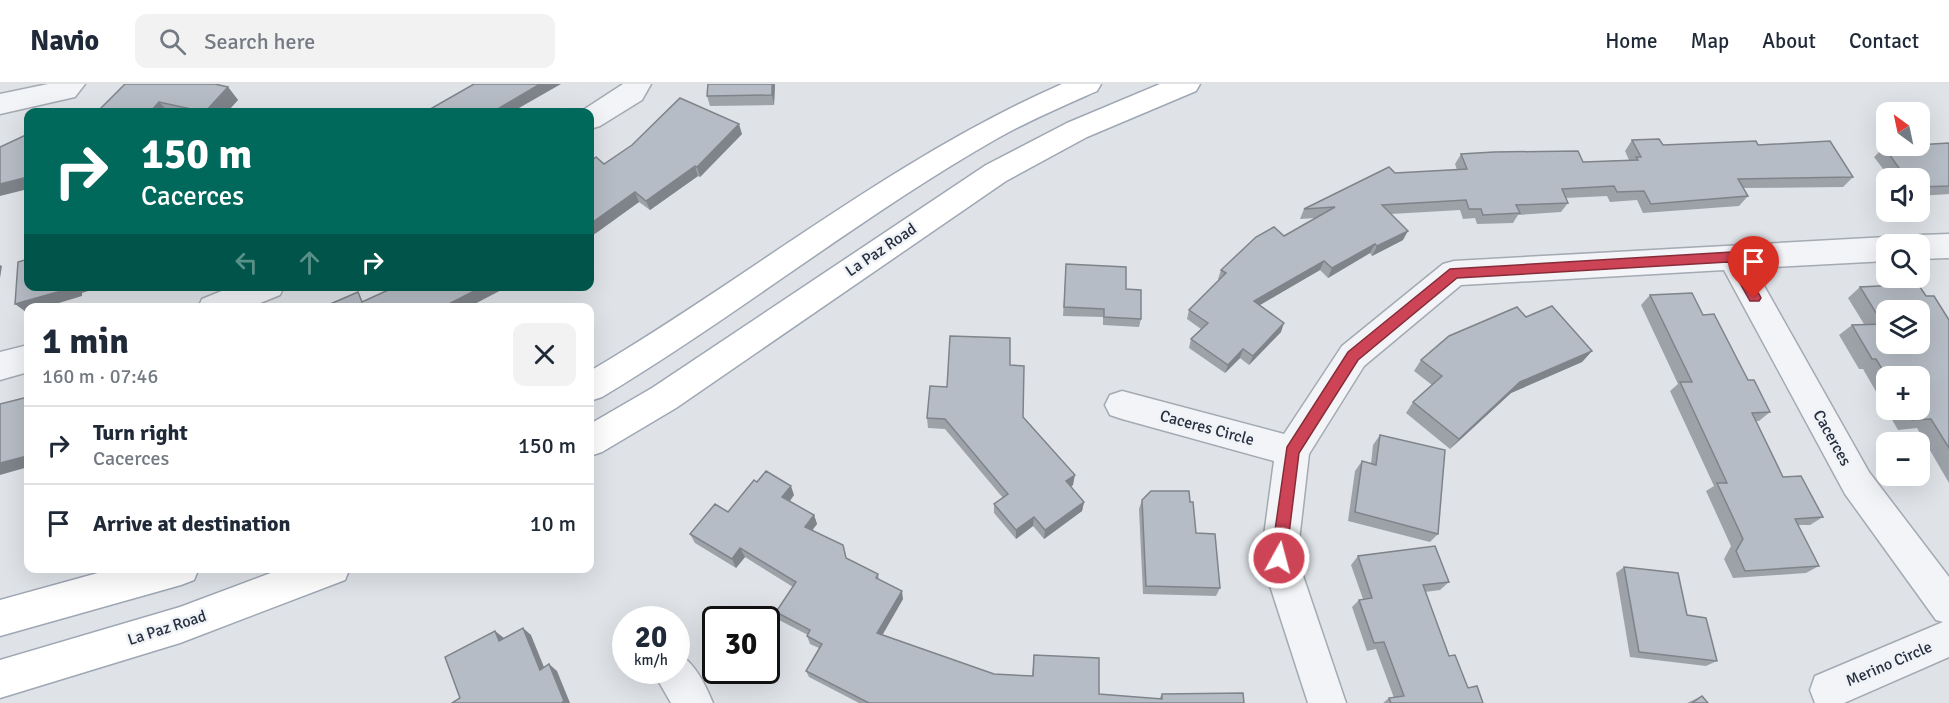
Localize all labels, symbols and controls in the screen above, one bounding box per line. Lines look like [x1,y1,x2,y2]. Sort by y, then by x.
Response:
search box [135,14,555,68]
text: Navio [30,24,99,58]
icon: search [156,25,189,58]
text: Search here [204,28,315,55]
text: Home [1605,28,1658,54]
text: Map [1691,28,1729,54]
text: About [1762,28,1816,54]
text: Contact [1849,28,1919,54]
north arrow [1876,102,1930,156]
map controls [1876,102,1930,486]
text: 150 m [141,129,252,180]
icon: right [42,132,120,210]
button: sound [1876,168,1930,222]
text: Cacerces [141,180,244,213]
street label: La Paz Road [842,219,920,281]
button: search [1876,234,1930,288]
pin [1728,236,1779,298]
icon: arrive [1737,245,1770,278]
icon: left [230,246,263,279]
icon: ahead [293,246,326,279]
icon: right [356,246,389,279]
button: layers [1876,300,1930,354]
text: 1 min [42,319,129,364]
button: close [513,323,576,386]
text: 160 m · 07:46 [42,364,158,389]
button: + [1876,366,1930,420]
street label: Caceres Circle [1158,406,1256,450]
street label: Cacerces [1808,406,1856,470]
text: Turn right [93,419,188,446]
icon: right [42,429,75,462]
text: 150 m [518,432,576,459]
button: − [1876,432,1930,486]
text: Cacerces [93,446,169,471]
icon: arrive [42,507,75,540]
text: Arrive at destination [93,510,290,537]
text: 10 m [530,510,576,537]
position arrow [1247,526,1311,590]
street label: La Paz Road [125,606,209,650]
speed limit sign: 30 [702,606,780,684]
text: 20 [635,619,667,656]
street label: Merino Circle [1843,637,1935,691]
text: km/h [634,651,668,669]

